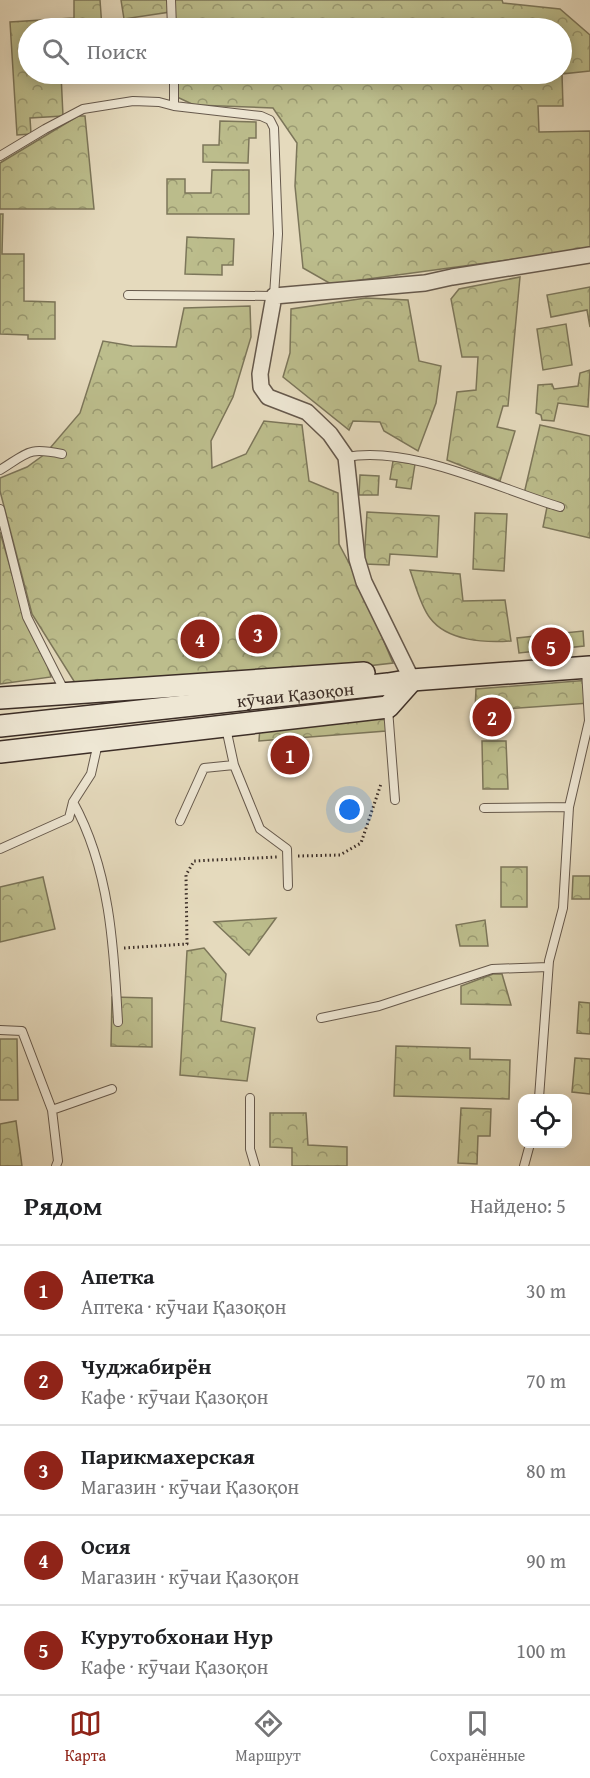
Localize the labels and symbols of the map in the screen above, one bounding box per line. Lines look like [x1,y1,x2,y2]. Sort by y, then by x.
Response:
pin: 3 [238,612,278,656]
pin: 4 [180,616,220,662]
pin: 5 [532,624,570,670]
street label: кӯчаи Қазоқон [235,674,355,714]
pin: 2 [472,694,512,740]
pin: 1 [270,732,310,777]
your location [335,795,364,824]

